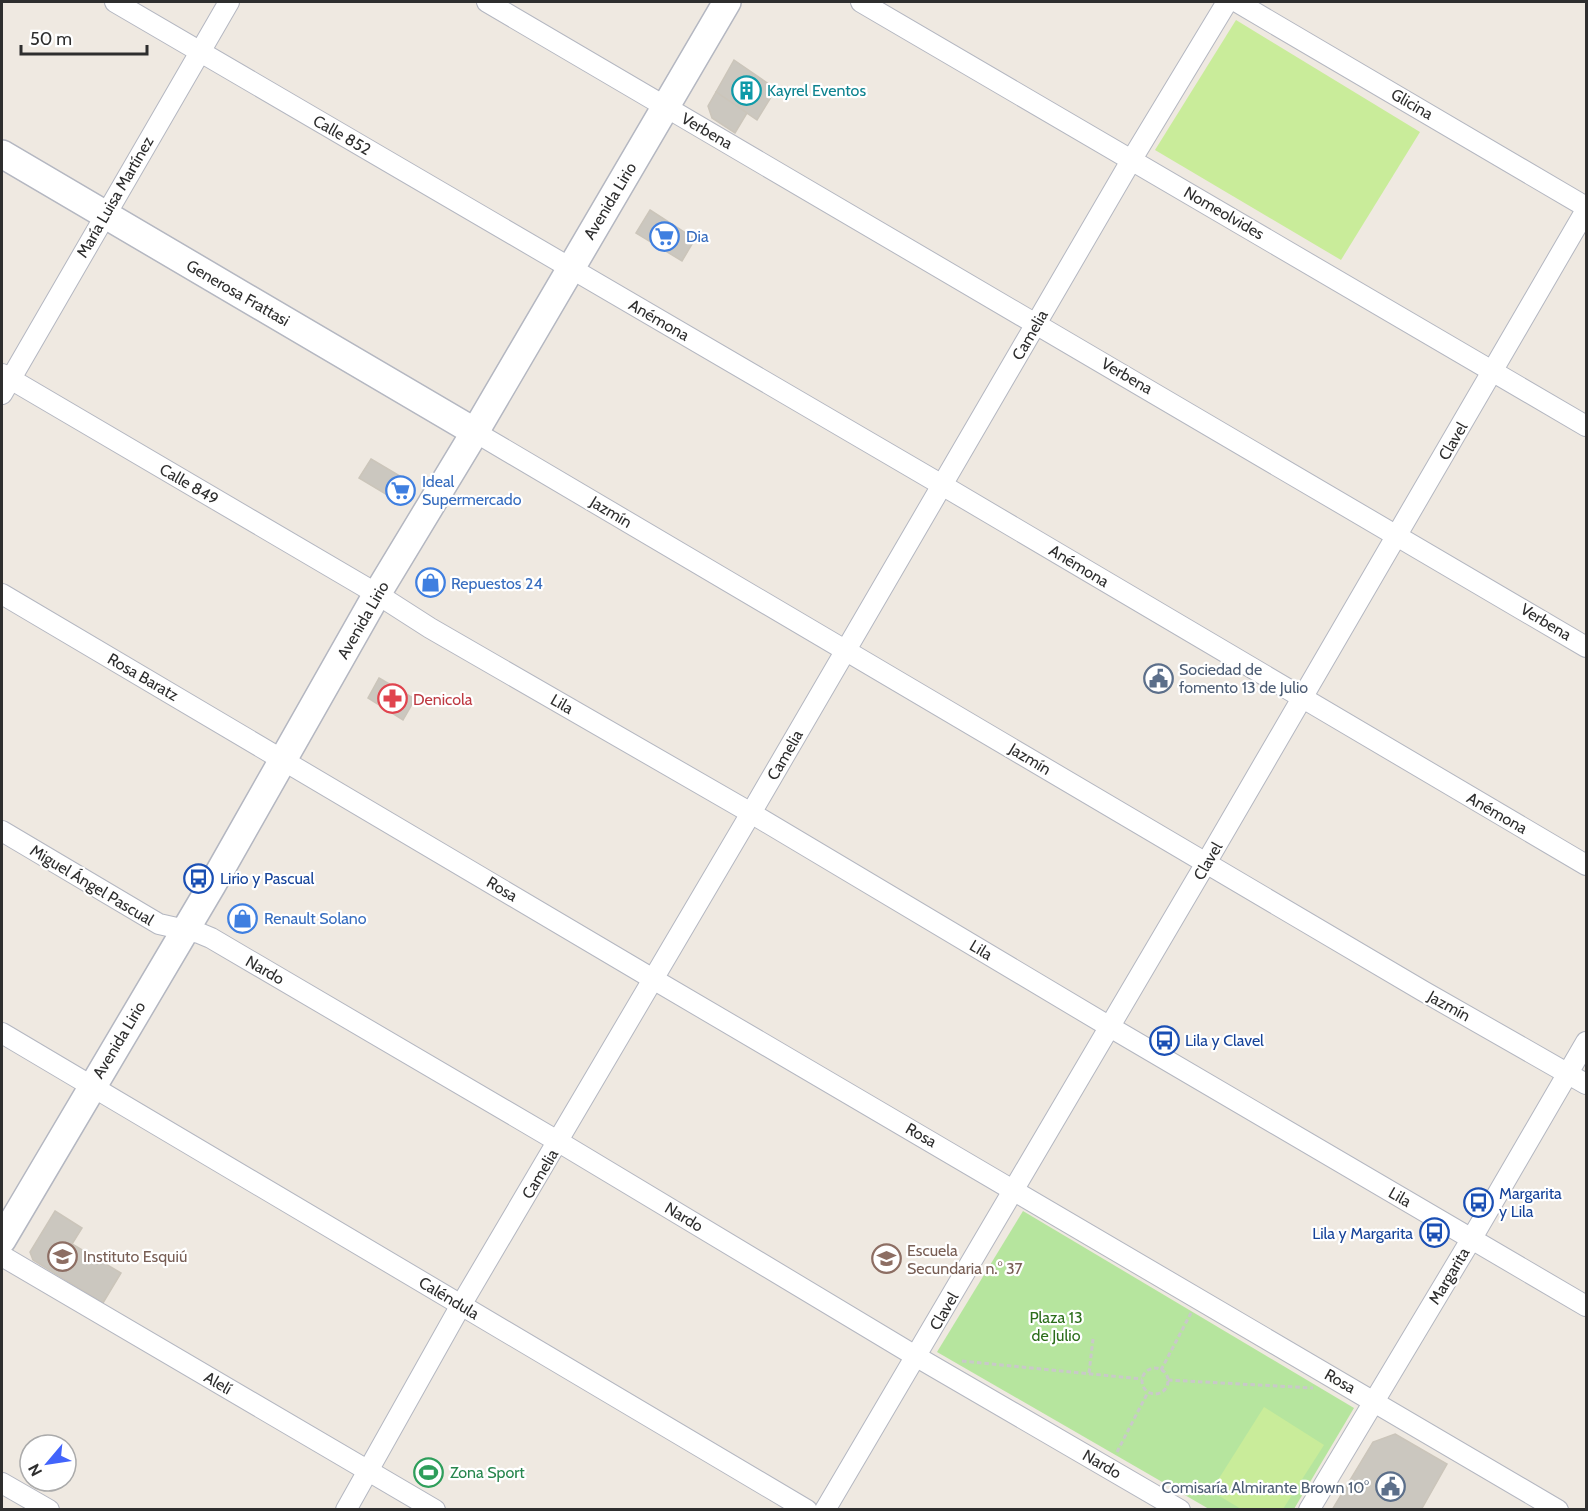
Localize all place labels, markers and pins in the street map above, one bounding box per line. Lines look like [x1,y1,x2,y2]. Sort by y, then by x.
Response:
building icon: Kayrel Eventos [730,74,762,106]
place label: Kayrel Eventos [767,81,866,100]
supermarket icon: Dia [649,220,681,252]
place label: Dia [686,227,709,246]
place label: Ideal Supermercado [422,472,522,509]
supermarket icon: Ideal Supermercado [385,474,417,506]
shop icon: Repuestos 24 [414,567,446,599]
place label: Repuestos 24 [451,574,543,593]
place label: Sociedad de fomento 13 de Julio [1179,660,1308,697]
public building icon: Sociedad de fomento 13 de Julio [1142,662,1174,694]
pharmacy icon: Denicola [376,683,408,715]
place label: Denicola [413,690,473,709]
bus stop icon: Lirio y Pascual [183,862,215,894]
place label: Lirio y Pascual [220,869,314,888]
shop icon: Renault Solano [227,902,259,934]
place label: Renault Solano [264,909,367,928]
bus stop icon: Lila y Clavel [1148,1024,1180,1056]
place label: Lila y Clavel [1185,1031,1264,1050]
place label: Margarita y Lila [1499,1184,1562,1221]
bus stop icon: Margarita y Lila [1462,1186,1494,1218]
bus stop icon: Lila y Margarita [1418,1217,1450,1249]
place label: Lila y Margarita [1312,1224,1413,1243]
school or university icon: Instituto Esquiú [46,1240,78,1272]
place label: Escuela Secundaria n.° 37 [907,1241,1023,1278]
school or university icon: Escuela Secundaria n.° 37 [870,1243,902,1275]
place label: Instituto Esquiú [83,1247,187,1266]
sports icon: Zona Sport [413,1456,445,1488]
place label: Zona Sport [450,1463,525,1482]
public building icon: Comisaría Almirante Brown 10° [1374,1471,1406,1503]
place label: Comisaría Almirante Brown 10° [1161,1478,1369,1497]

